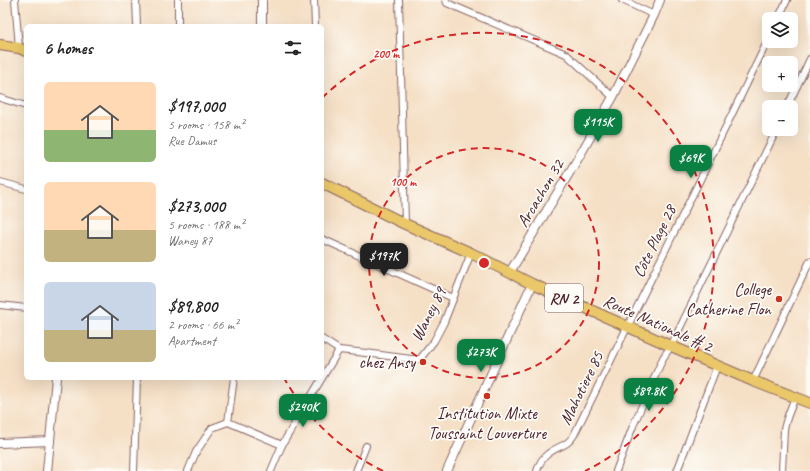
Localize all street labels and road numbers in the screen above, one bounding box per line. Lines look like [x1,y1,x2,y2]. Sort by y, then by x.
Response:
street label: Arcachon 32 [512,154,569,231]
street label: Côte Plage 28 [628,200,682,281]
street label: Waney 89 [406,282,452,345]
road number: RN 2 [545,284,583,312]
street label: Route Nationale # 2 [600,290,717,357]
street label: Mahotiere 85 [555,347,609,428]

